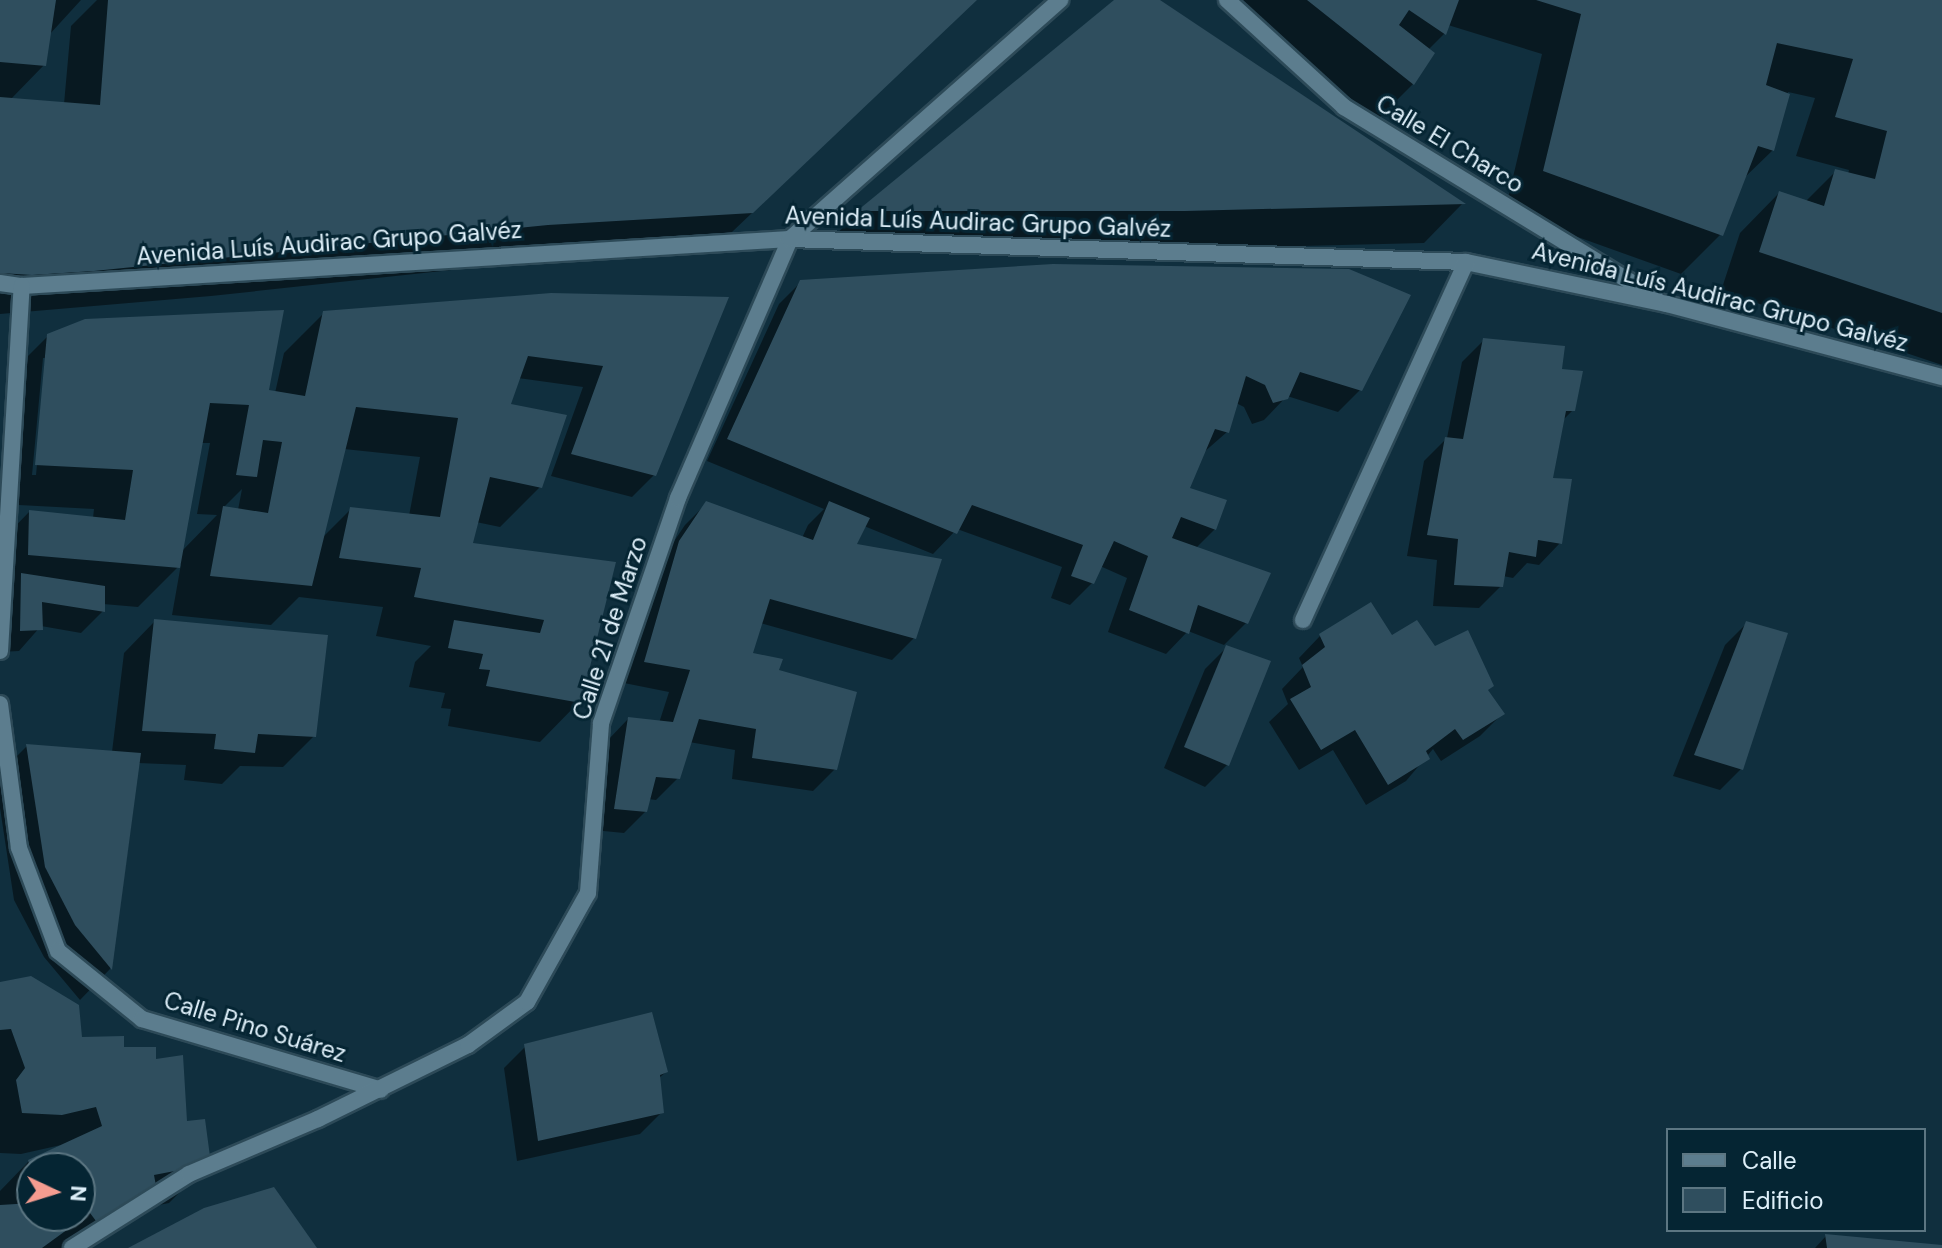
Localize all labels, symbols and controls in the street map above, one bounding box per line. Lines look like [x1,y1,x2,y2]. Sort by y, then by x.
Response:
street label: Calle El Charco [1371,89,1529,199]
street label: Avenida Luís Audirac Grupo Galvéz [784,201,1172,243]
street label: Avenida Luís Audirac Grupo Galvéz [135,215,523,271]
street label: Avenida Luís Audirac Grupo Galvéz [1529,236,1911,358]
street label: Calle 21 de Marzo [567,533,653,723]
street label: Calle Pino Suárez [160,986,350,1068]
legend [1666,1128,1926,1232]
text: Calle [1742,1145,1797,1176]
north arrow [16,1152,96,1232]
text: N [63,1185,93,1203]
text: Edificio [1742,1185,1824,1216]

